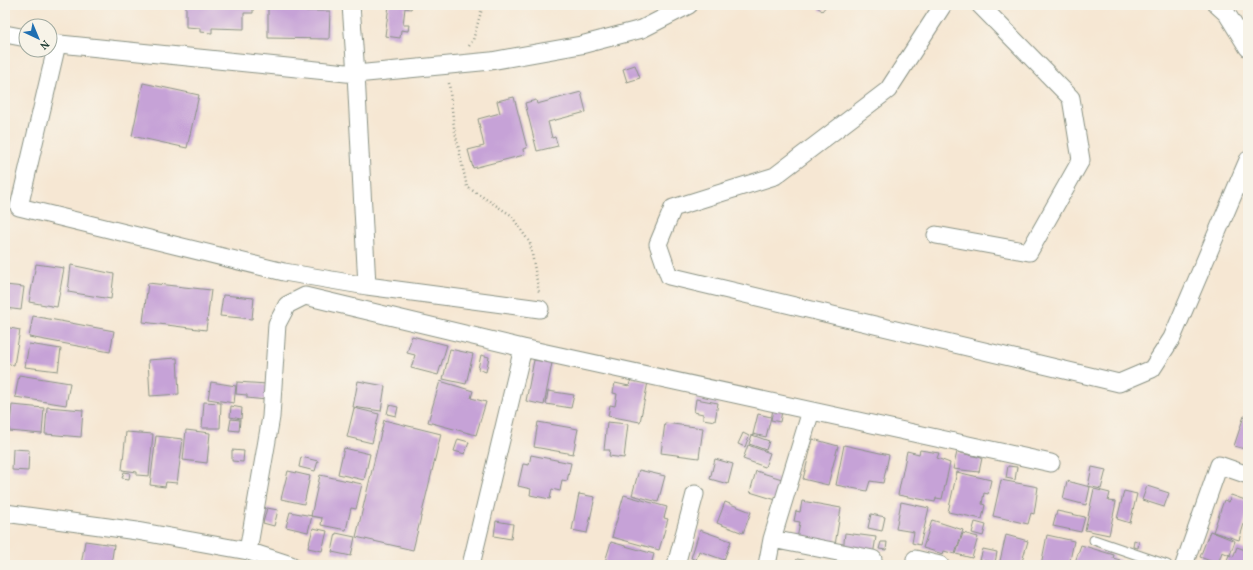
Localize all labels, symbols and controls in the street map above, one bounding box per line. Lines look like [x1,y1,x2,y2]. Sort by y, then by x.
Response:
north arrow [18,18,58,58]
text: N [36,36,52,52]

